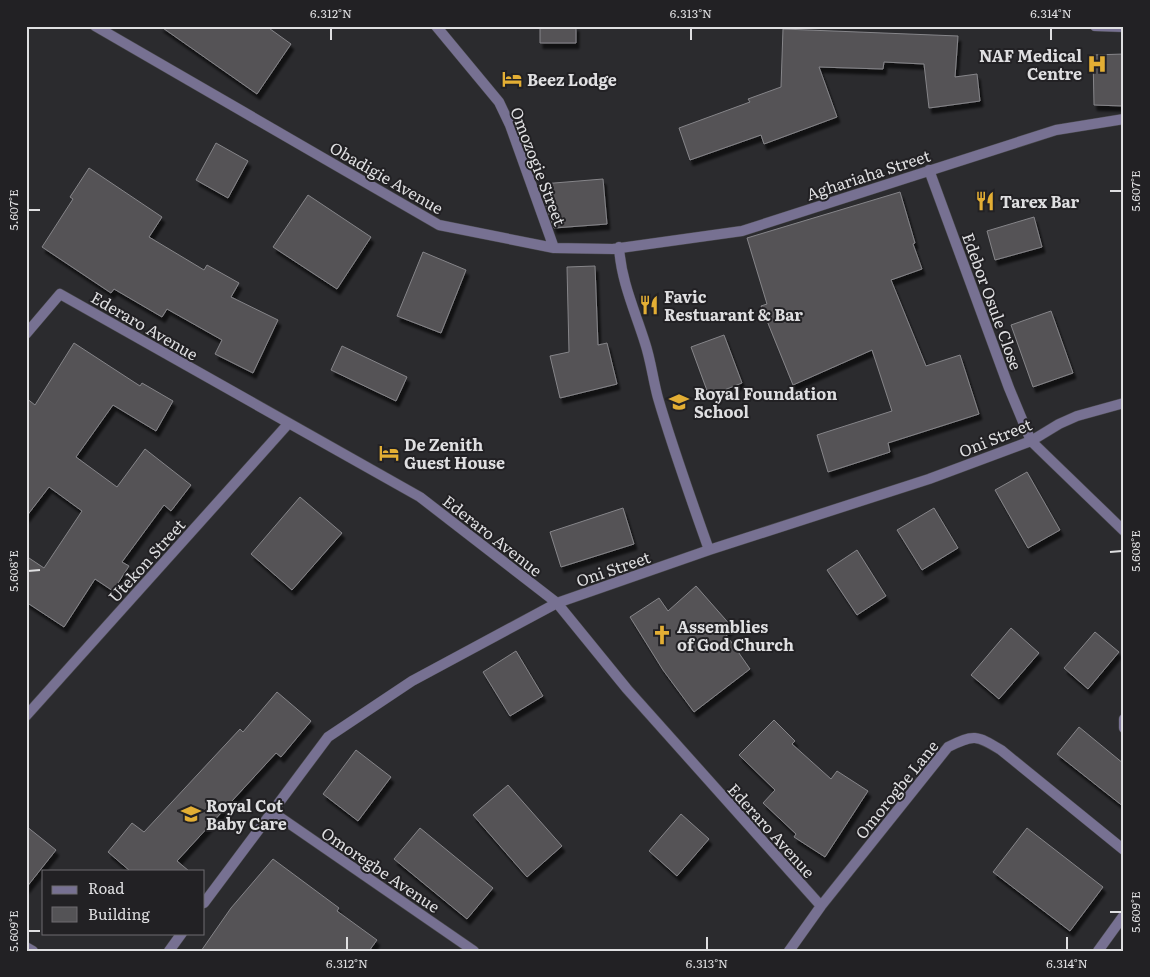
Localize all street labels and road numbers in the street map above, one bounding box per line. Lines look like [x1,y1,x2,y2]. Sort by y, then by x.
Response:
street label: Omozogie Street [505,103,573,229]
street label: Obadigie Avenue [326,135,448,219]
street label: Aghariaha Street [803,142,934,205]
street label: Edebor Osule Close [957,229,1029,373]
street label: Ederaro Avenue [87,285,203,365]
street label: Oni Street [955,411,1036,463]
street label: Ederaro Avenue [438,489,548,581]
street label: Utekon Street [102,513,190,607]
street label: Oni Street [573,544,654,592]
street label: Omorogbe Lane [849,734,943,844]
street label: Ederaro Avenue [723,777,821,883]
street label: Omoregbe Avenue [317,820,445,918]

